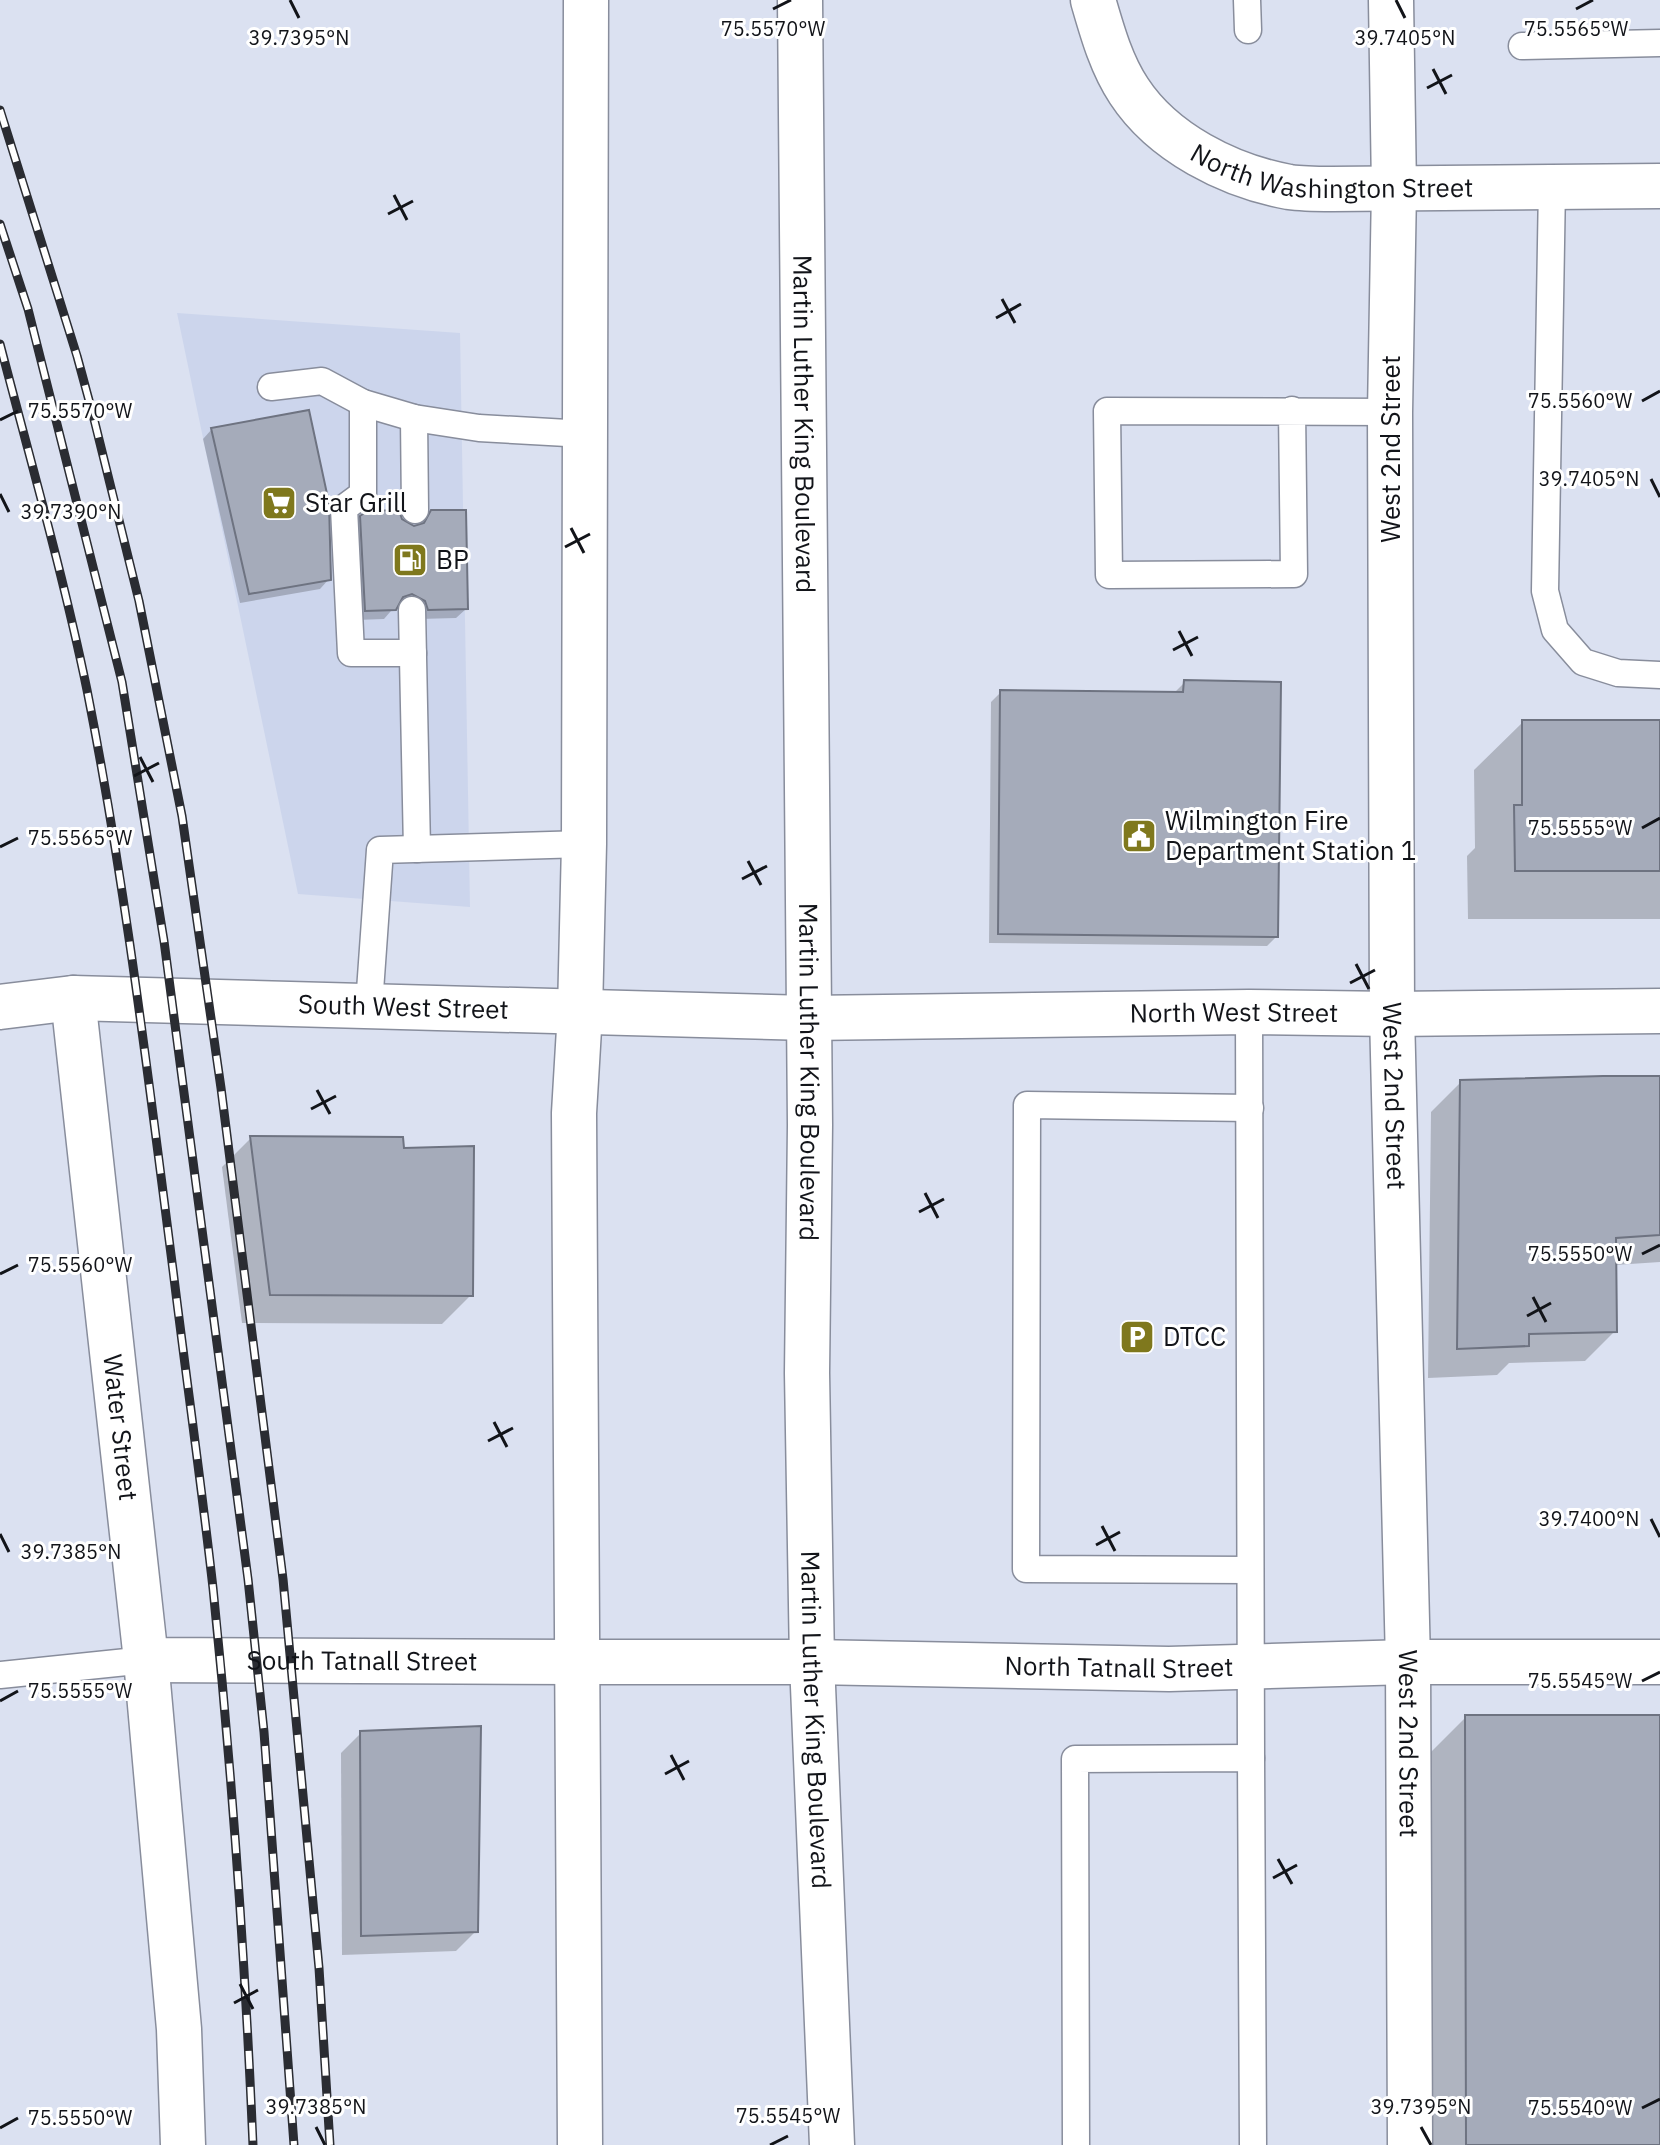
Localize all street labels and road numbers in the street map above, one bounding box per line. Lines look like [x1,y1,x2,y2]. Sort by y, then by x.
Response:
street label: North Washington Street [1185,135,1473,205]
street label: Martin Luther King Boulevard [786,254,823,593]
street label: West 2nd Street [1373,355,1407,543]
street label: Martin Luther King Boulevard [792,902,828,1242]
street label: South West Street [298,986,509,1026]
street label: North West Street [1129,994,1339,1030]
street label: West 2nd Street [1376,1002,1414,1190]
street label: Water Street [96,1352,146,1502]
street label: Martin Luther King Boulevard [794,1550,839,1890]
street label: South Tatnall Street [246,1642,477,1678]
street label: North Tatnall Street [1004,1648,1234,1685]
street label: West 2nd Street [1392,1649,1427,1838]

